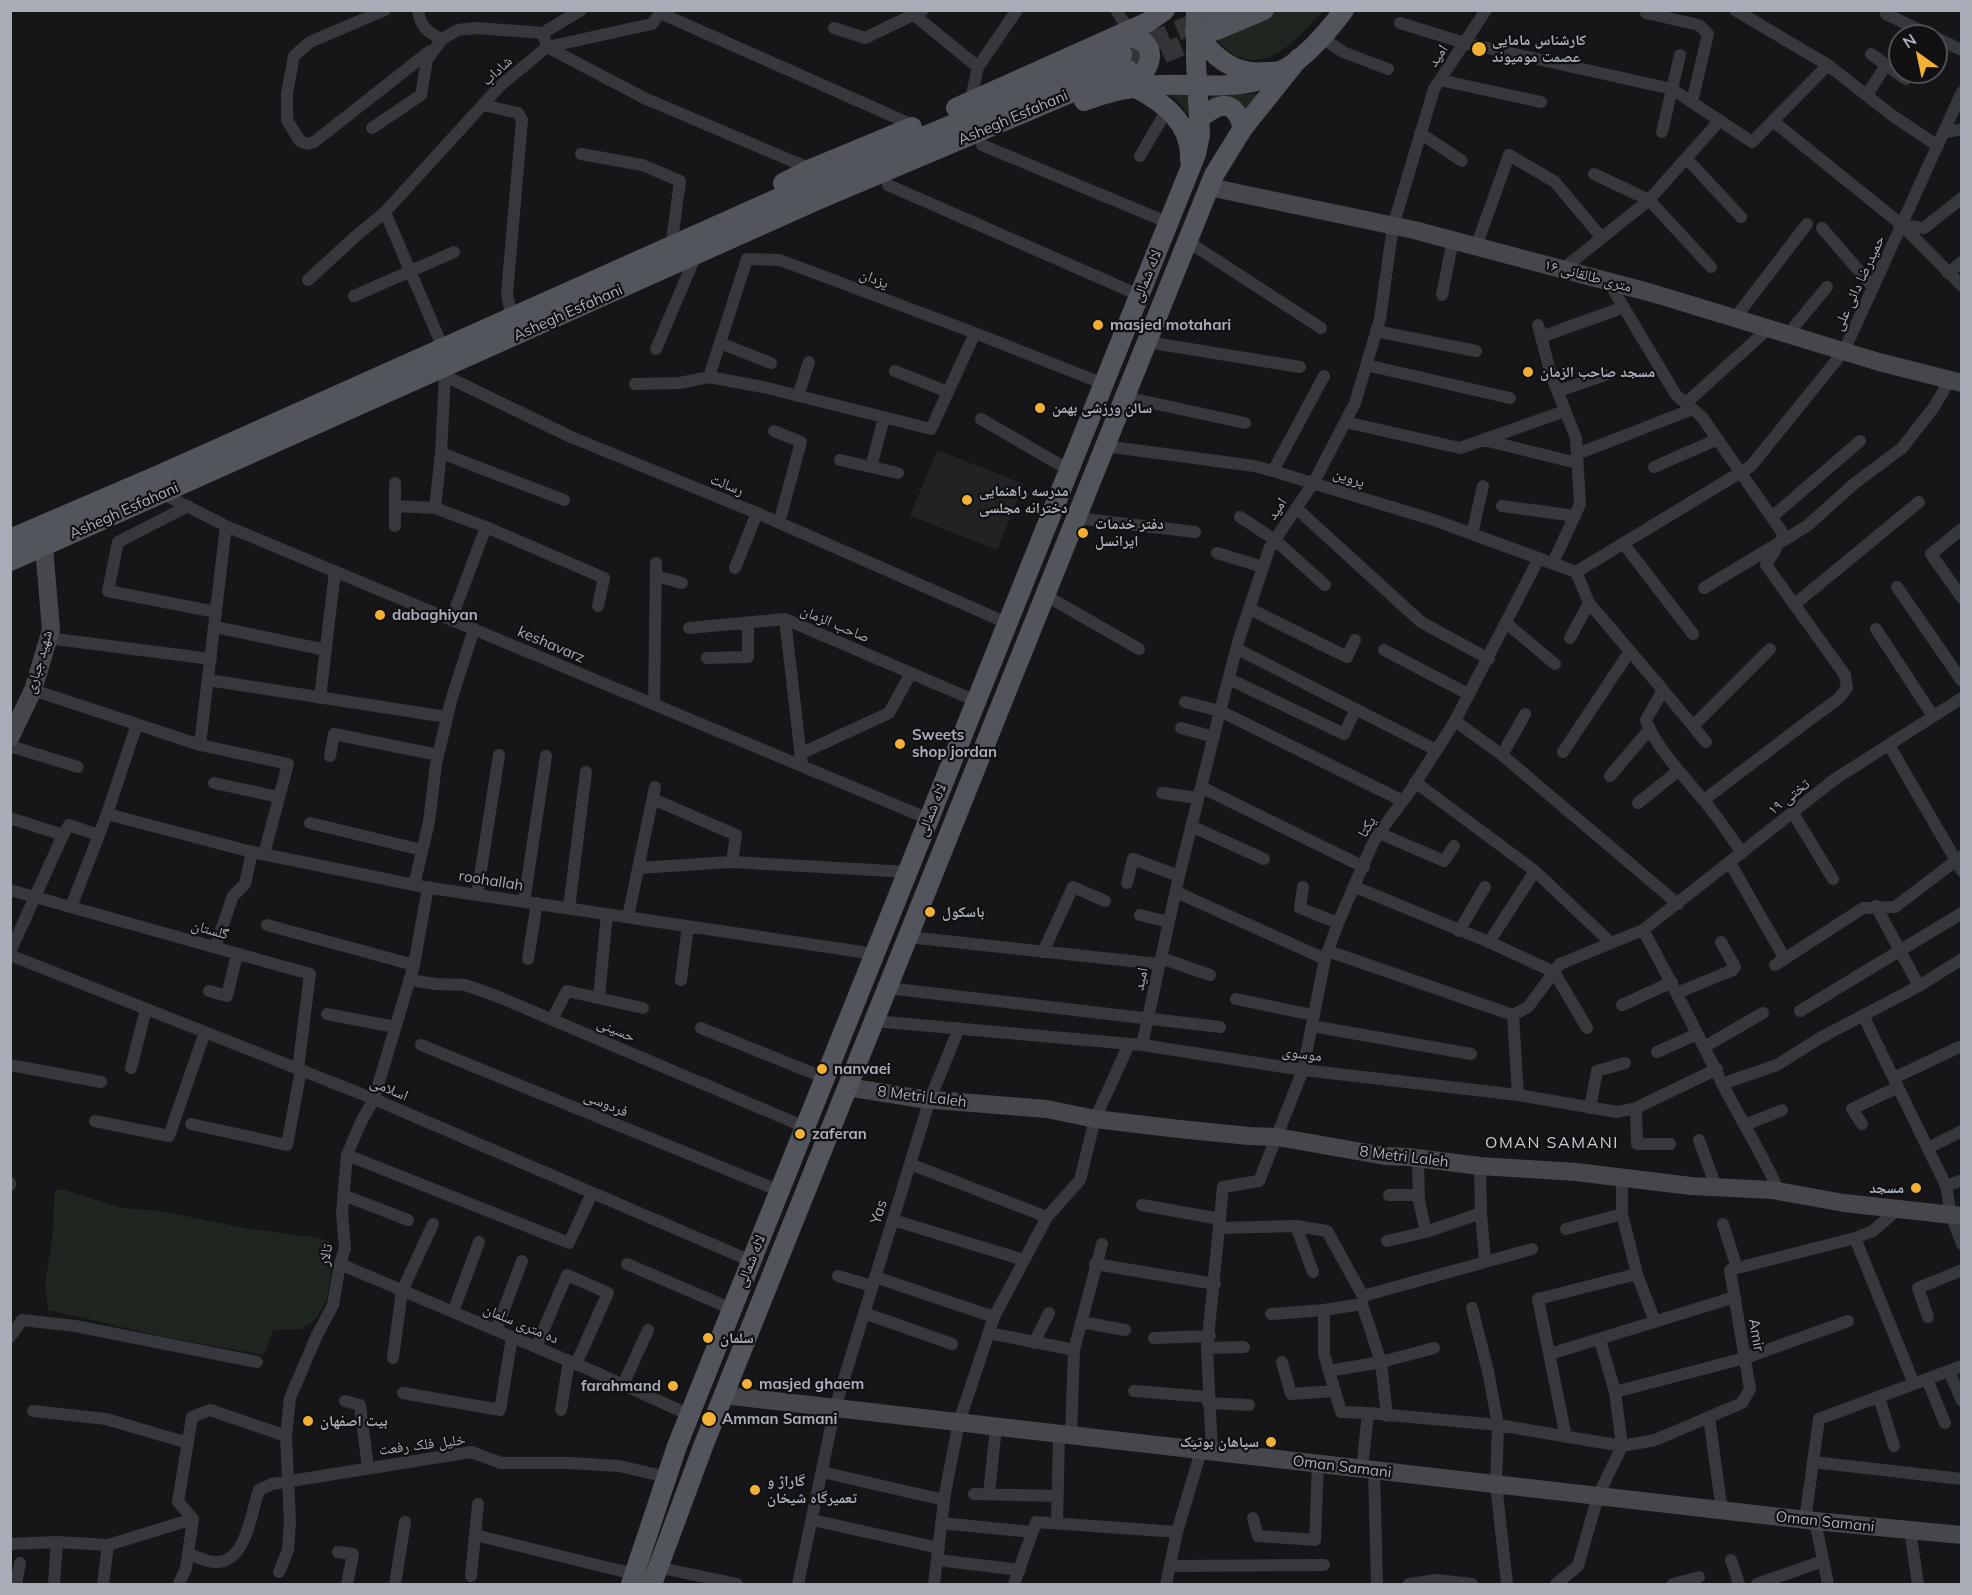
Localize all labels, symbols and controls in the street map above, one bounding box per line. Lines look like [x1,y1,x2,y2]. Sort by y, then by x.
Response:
north arrow [1888,24,1948,84]
text: N [1899,29,1920,52]
place label: کارشناس مامایی عصمت مومیوند [1492,31,1586,66]
marker: کارشناس مامایی عصمت مومیوند [1470,40,1488,58]
street label: امید [1424,41,1452,71]
street label: شاداب [478,52,516,90]
street label: Ashegh Esfahani [955,87,1071,149]
street label: حمیدرضا دائی علی [1829,232,1889,334]
street label: لاله شمالی [1128,247,1166,305]
street label: ۱۶ متری طالقانی [1542,256,1634,296]
street label: یزدان [857,265,891,293]
street label: Ashegh Esfahani [511,281,625,345]
place label: masjed motahari [1110,316,1231,334]
marker: masjed motahari [1091,318,1105,332]
place label: مسجد صاحب الزمان [1540,363,1655,381]
marker: مسجد صاحب الزمان [1521,365,1535,379]
place label: سالن ورزشی بهمن [1052,399,1152,417]
marker: سالن ورزشی بهمن [1033,401,1047,415]
street label: پروین [1331,464,1367,492]
street label: رسالت [707,470,747,500]
street label: Ashegh Esfahani [67,479,181,543]
place label: مدرسه راهنمایی دخترانه مجلسی [979,482,1069,517]
marker: مدرسه راهنمایی دخترانه مجلسی [960,493,974,507]
street label: امید [1263,494,1291,524]
place label: دفتر خدمات ایرانسل [1095,515,1164,550]
marker: دفتر خدمات ایرانسل [1076,526,1090,540]
street label: صاحب الزمان [798,601,872,647]
place label: dabaghiyan [392,606,478,624]
marker: dabaghiyan [373,608,387,622]
street label: keshavarz [515,623,587,667]
street label: شهید جباری [21,628,57,696]
place label: Sweets shop jordan [912,726,997,761]
marker: Sweets shop jordan [893,737,907,751]
street label: تختی ۱۹ [1764,775,1814,819]
street label: لاله شمالی [913,781,951,839]
street label: یکتا [1354,813,1380,841]
street label: roohallah [457,867,525,895]
place label: باسکول [942,903,984,921]
marker: باسکول [923,905,937,919]
street label: گلستان [189,916,231,944]
street label: امید [1130,966,1152,992]
street label: حسینی [594,1014,638,1046]
street label: موسوی [1281,1042,1323,1066]
place label: nanvaei [834,1060,891,1078]
marker: nanvaei [815,1062,829,1076]
street label: اسلامی [367,1073,411,1105]
street label: 8 Metri Laleh [876,1083,968,1111]
street label: فردوسی [581,1087,631,1121]
place label: zaferan [812,1125,867,1143]
marker: zaferan [793,1127,807,1141]
district label: OMAN SAMANI [1485,1133,1619,1153]
street label: 8 Metri Laleh [1358,1143,1450,1171]
place label: مسجد [1869,1179,1904,1197]
marker: مسجد [1909,1181,1923,1195]
street label: Yas [867,1198,891,1226]
street label: لاله شمالی [732,1232,770,1290]
street label: تالار [315,1242,337,1268]
street label: ده متری سلمان [481,1300,561,1348]
street label: Amir [1744,1317,1768,1353]
place label: سلمان [720,1329,754,1347]
marker: سلمان [701,1331,715,1345]
place label: masjed ghaem [759,1375,864,1393]
place label: farahmand [581,1377,661,1395]
marker: masjed ghaem [740,1377,754,1391]
marker: farahmand [666,1379,680,1393]
marker: Amman Samani [700,1410,718,1428]
place label: Amman Samani [722,1410,837,1428]
place label: بيت اصفهان [320,1412,388,1430]
marker: بيت اصفهان [301,1414,315,1428]
street label: خلیل فلک رفعت [377,1431,467,1459]
place label: سپاهان بوتیک [1180,1433,1259,1451]
marker: سپاهان بوتیک [1264,1435,1278,1449]
street label: Oman Samani [1292,1452,1392,1482]
place label: گاراژ و تعمیرگاه شیخان [767,1472,857,1507]
marker: گاراژ و تعمیرگاه شیخان [748,1483,762,1497]
street label: Oman Samani [1775,1508,1875,1536]

